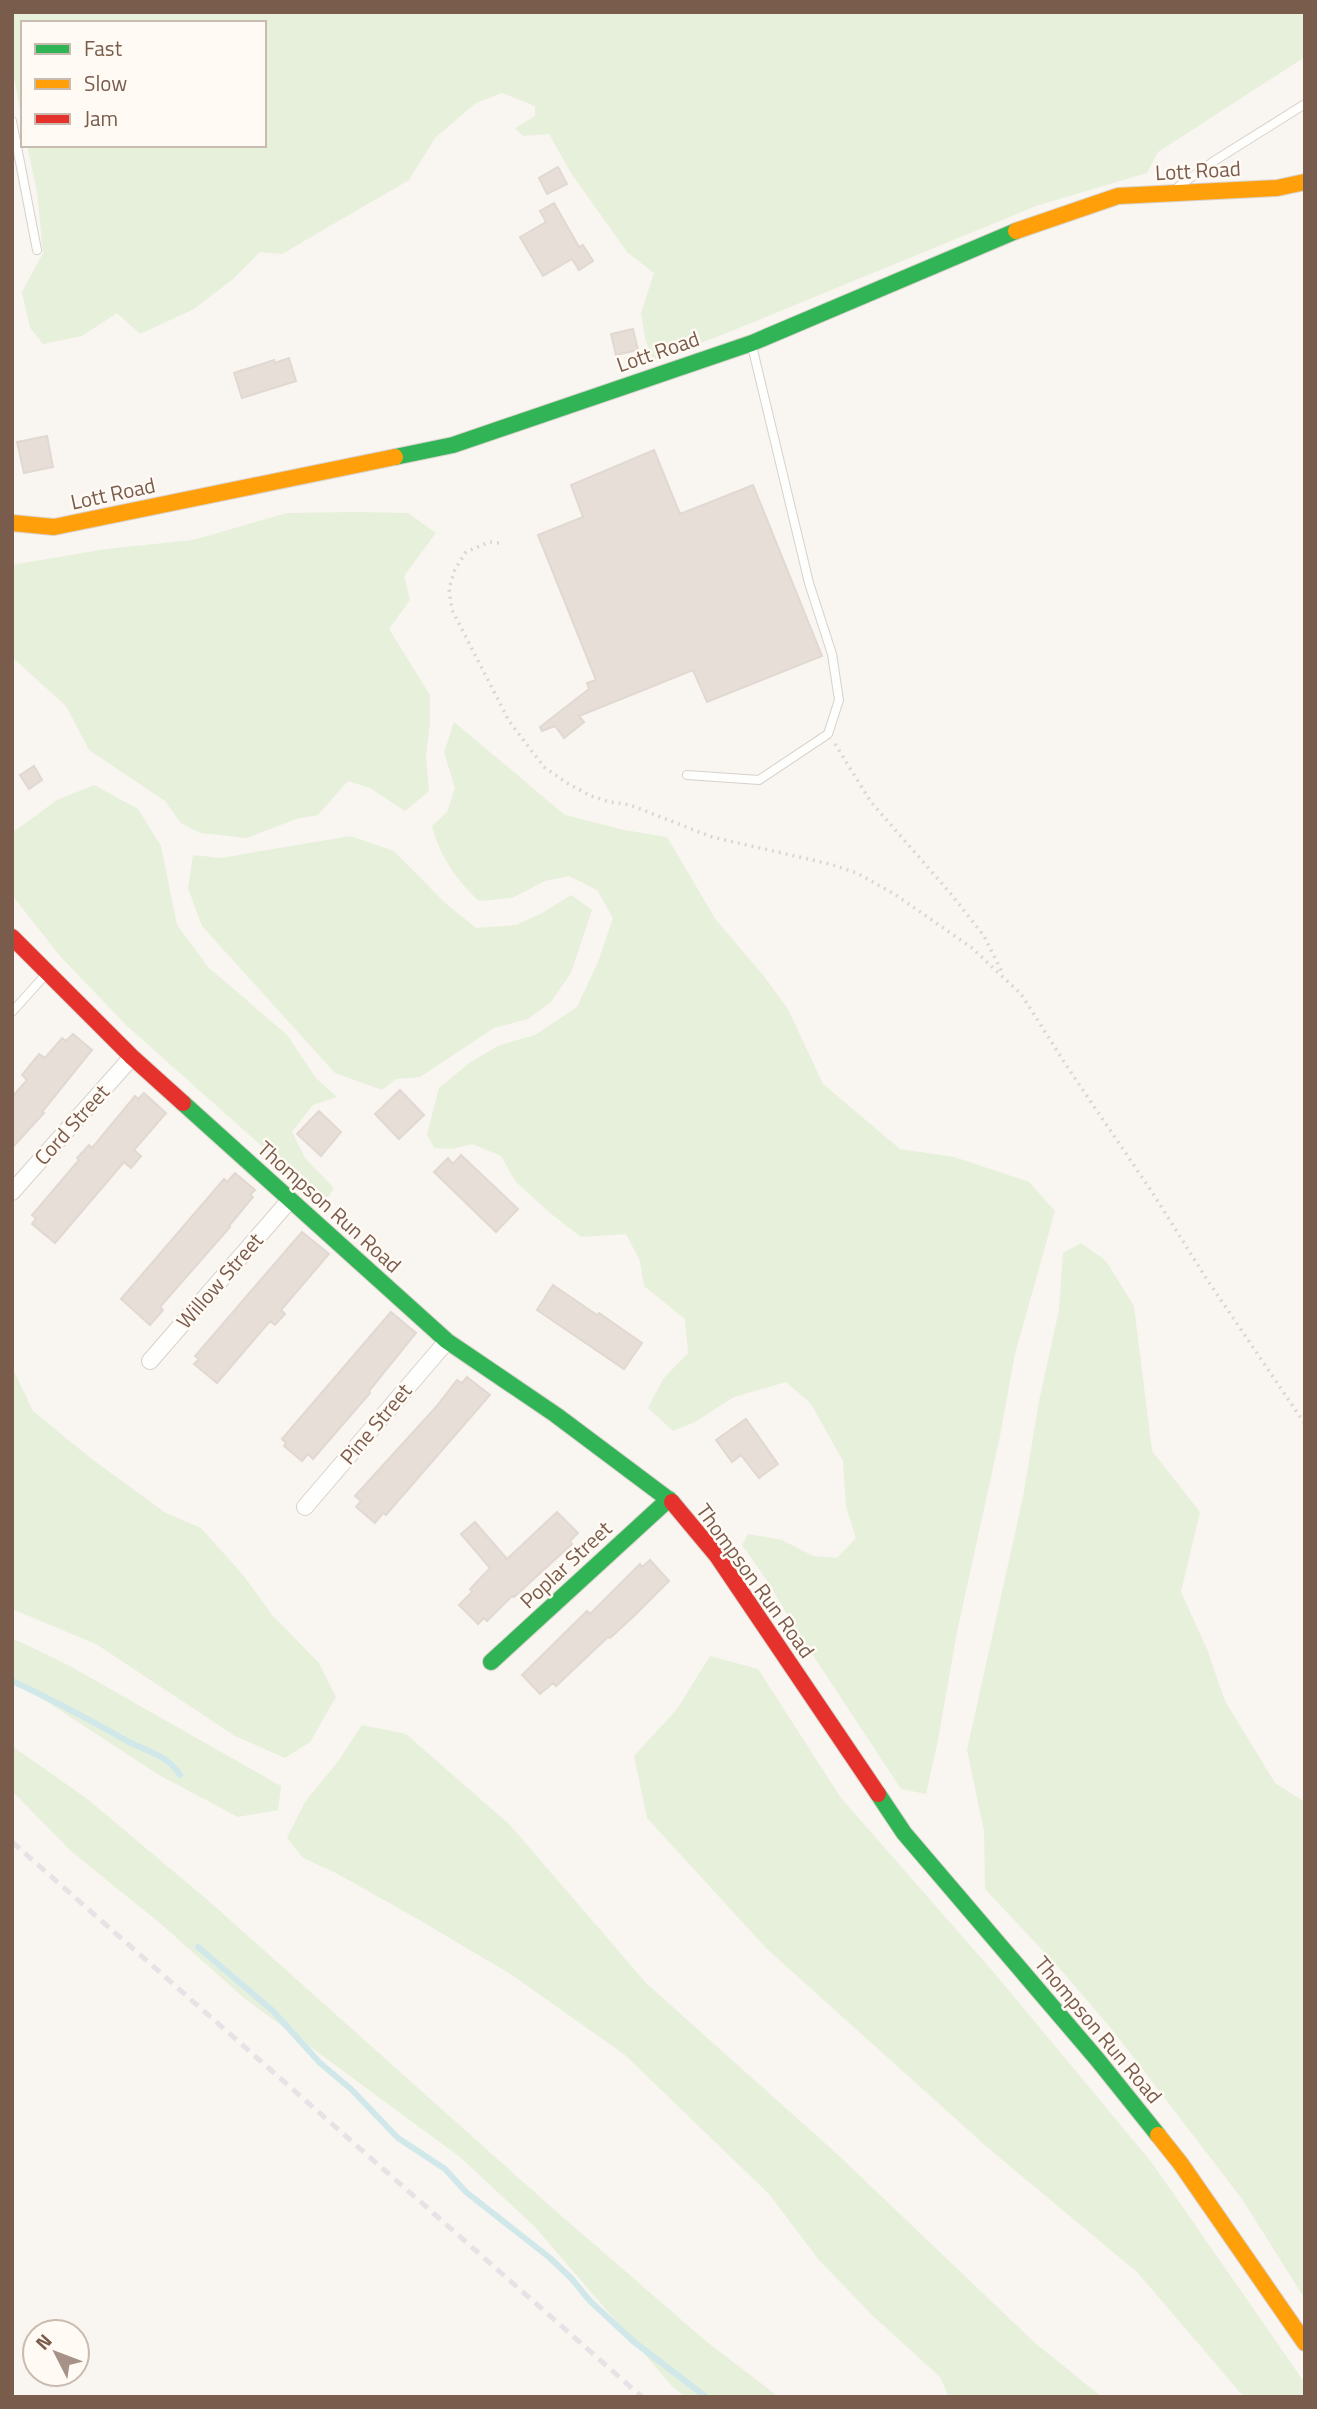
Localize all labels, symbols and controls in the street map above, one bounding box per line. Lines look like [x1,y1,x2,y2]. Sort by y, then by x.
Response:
legend [21,21,266,147]
text: Fast [84,32,123,64]
text: Slow [84,67,127,99]
text: Jam [84,102,118,134]
street label: Lott Road [1154,152,1242,188]
street label: Lott Road [612,322,703,380]
street label: Lott Road [68,468,158,518]
street label: Cord Street [26,1076,117,1172]
street label: Thompson Run Road [251,1133,409,1280]
street label: Willow Street [168,1225,271,1336]
street label: Pine Street [332,1375,419,1471]
street label: Thompson Run Road [689,1497,823,1664]
street label: Poplar Street [512,1513,619,1615]
street label: Thompson Run Road [1027,1949,1170,2110]
north arrow [21,2318,91,2388]
text: N [28,2327,58,2356]

